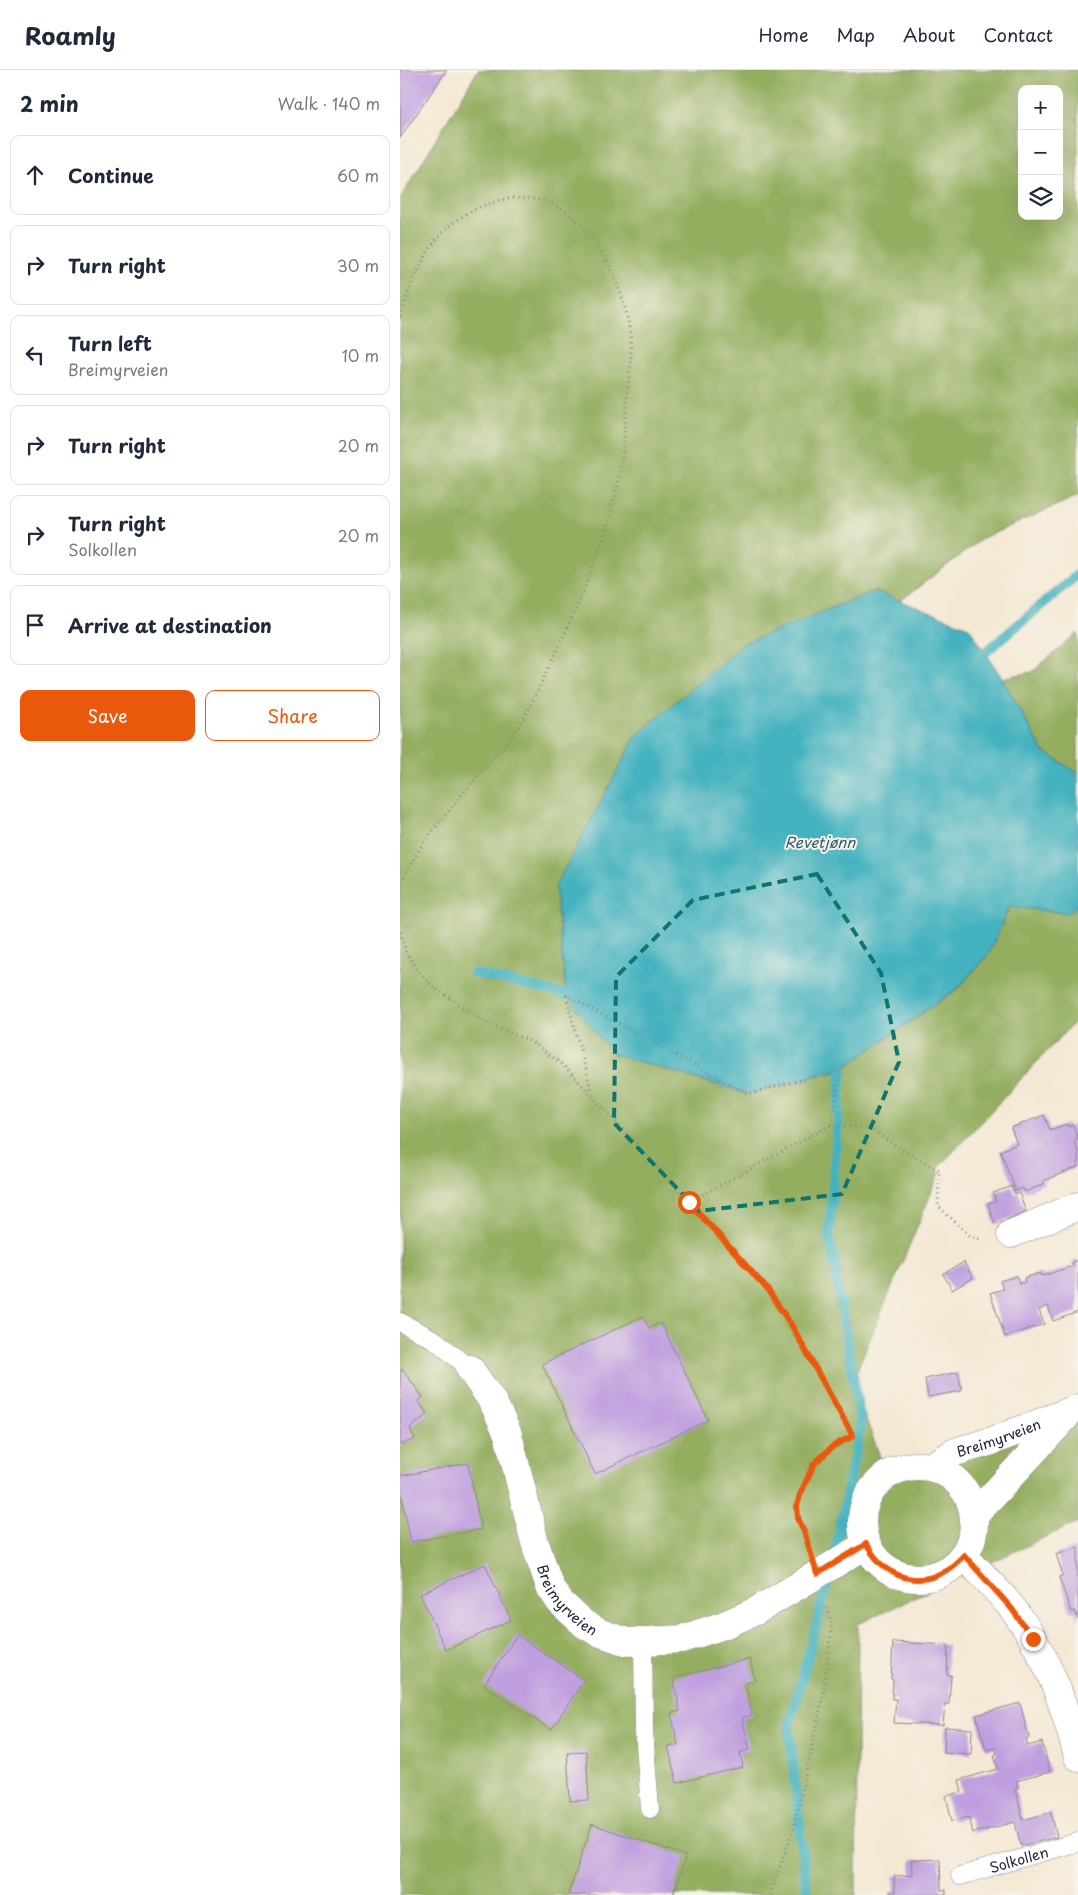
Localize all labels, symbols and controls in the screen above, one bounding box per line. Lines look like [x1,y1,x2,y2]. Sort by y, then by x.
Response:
text: Roamly [25,17,116,53]
text: Home [758,21,808,48]
text: Map [836,21,875,48]
text: About [903,21,955,48]
text: Contact [983,21,1053,48]
map controls [1018,85,1063,220]
button: + [1018,85,1063,130]
text: 2 min [20,87,79,119]
text: Walk · 140 m [278,91,380,115]
button: − [1018,130,1063,175]
icon: ahead [21,161,49,189]
text: Continue [68,161,154,189]
text: 60 m [337,163,379,187]
button: layers [1018,175,1063,220]
icon: right [21,251,49,279]
text: Turn right [68,251,166,279]
text: 30 m [337,253,379,277]
text: Turn left [68,329,152,357]
icon: left [21,341,49,369]
text: 10 m [342,343,379,367]
text: Breimyrveien [68,357,168,381]
icon: right [21,431,49,459]
text: Turn right [68,431,166,459]
text: 20 m [338,433,379,457]
text: Turn right [68,509,166,537]
icon: right [21,521,49,549]
text: 20 m [338,523,379,547]
text: Solkollen [68,537,137,561]
icon: arrive [21,611,49,639]
text: Arrive at destination [68,611,272,639]
button: Save [20,690,195,741]
button: Share [205,690,380,741]
water label: Revetjønn [785,830,856,853]
route start [678,1191,701,1214]
street label: Breimyrveien [954,1413,1044,1462]
street label: Breimyrveien [533,1562,601,1640]
route end [1022,1628,1045,1651]
street label: Solkollen [987,1841,1051,1878]

